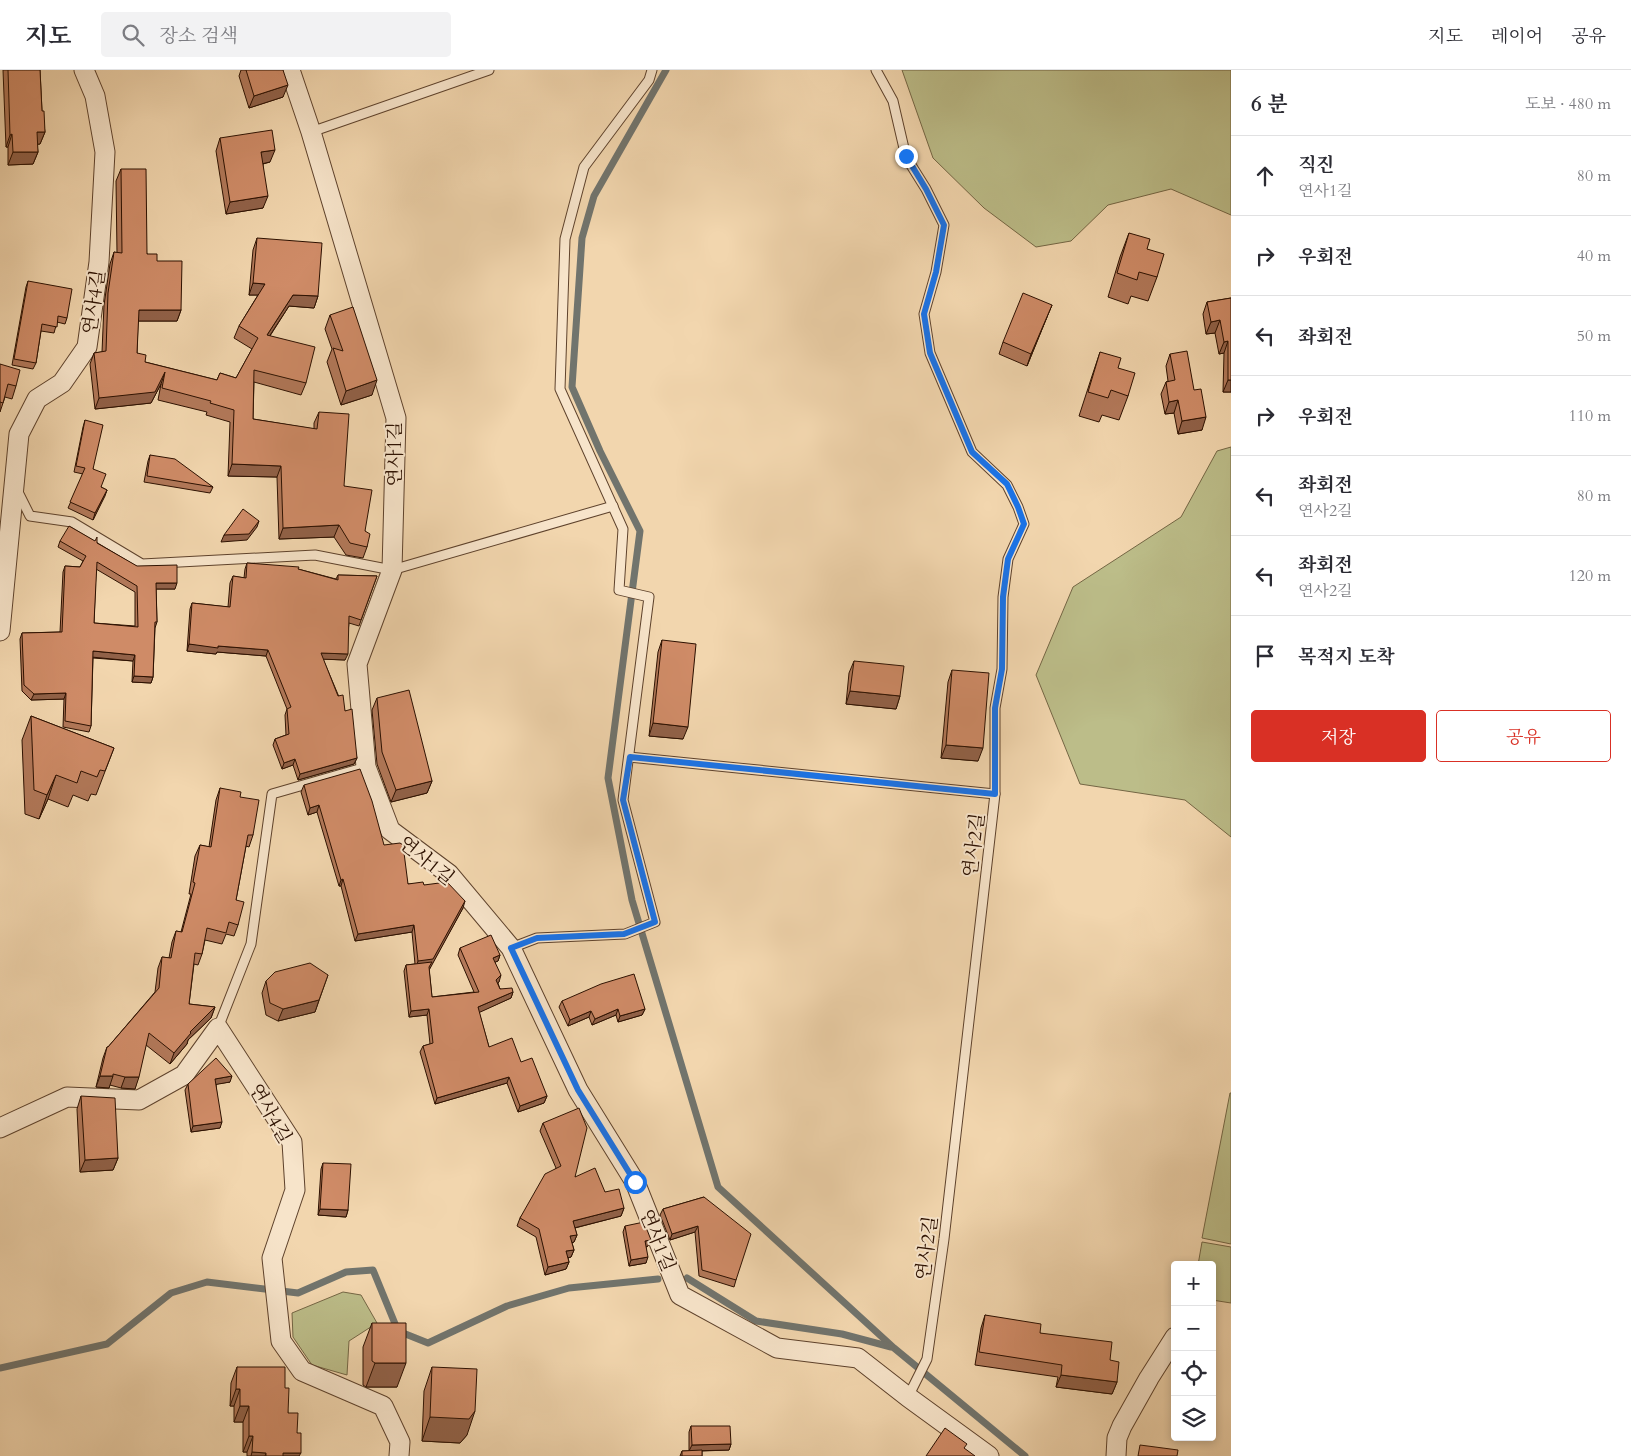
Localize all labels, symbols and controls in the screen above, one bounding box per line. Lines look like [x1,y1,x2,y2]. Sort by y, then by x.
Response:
search box [101,12,451,57]
text: 지도 [25,20,71,53]
icon: search [119,21,147,49]
text: 장소 검색 [159,23,238,49]
text: 지도 [1428,24,1463,49]
text: 레이어 [1491,24,1543,49]
text: 공유 [1571,24,1606,49]
text: 6 분 [1251,90,1288,119]
text: 도보 · 480 m [1525,93,1611,115]
route end [895,145,918,168]
text: 직진 [1298,152,1335,178]
icon: ahead [1251,162,1279,190]
text: 80 m [1577,165,1611,187]
text: 연사1길 [1298,180,1353,202]
icon: right [1251,242,1279,270]
text: 우회전 [1298,244,1353,270]
text: 40 m [1577,245,1611,267]
street label: 연사4길 [77,268,111,336]
icon: left [1251,322,1279,350]
text: 좌회전 [1298,324,1353,350]
text: 50 m [1577,325,1611,347]
icon: right [1251,402,1279,430]
text: 우회전 [1298,404,1353,430]
text: 110 m [1569,405,1611,427]
street label: 연사1길 [382,422,408,486]
text: 좌회전 [1298,472,1353,498]
icon: left [1251,482,1279,510]
text: 80 m [1577,485,1611,507]
text: 연사2길 [1298,500,1353,522]
text: 좌회전 [1298,552,1353,578]
icon: left [1251,562,1279,590]
text: 120 m [1569,565,1611,587]
text: 연사2길 [1298,580,1353,602]
icon: arrive [1251,642,1279,670]
text: 목적지 도착 [1298,644,1395,670]
button: 저장 [1251,710,1426,762]
button: 공유 [1436,710,1611,762]
street label: 연사2길 [957,811,991,879]
street label: 연사1길 [393,830,460,891]
street label: 연사4길 [243,1079,298,1148]
route start [624,1171,647,1194]
street label: 연사1길 [633,1205,681,1275]
street label: 연사2길 [910,1214,944,1282]
map controls [1171,1261,1216,1441]
button: + [1171,1261,1216,1306]
button: − [1171,1306,1216,1351]
button: locate [1171,1351,1216,1396]
button: layers [1171,1396,1216,1441]

